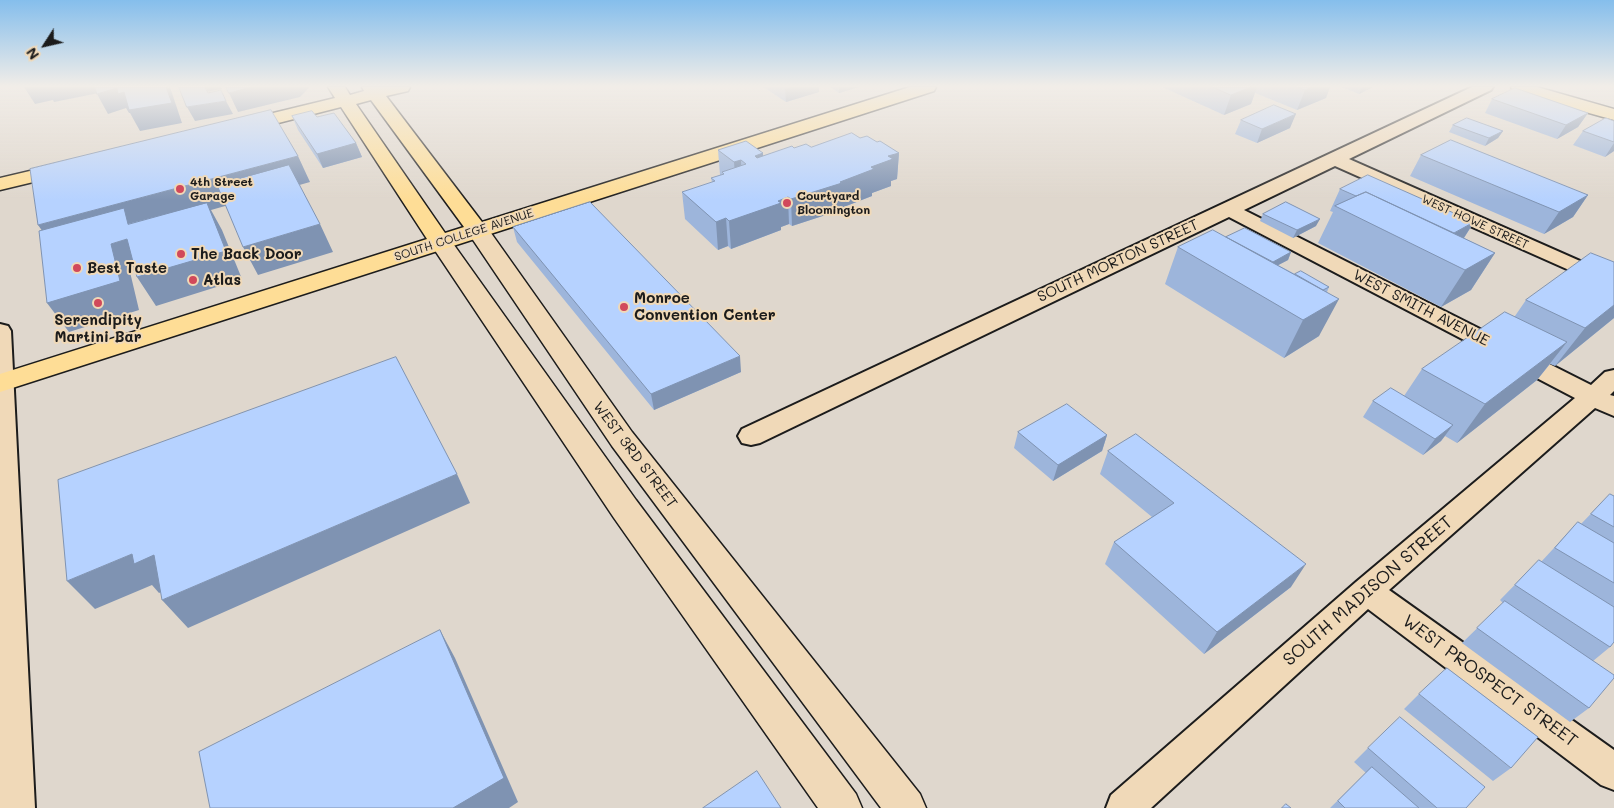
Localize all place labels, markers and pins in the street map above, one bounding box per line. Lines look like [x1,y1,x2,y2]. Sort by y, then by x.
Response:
place label: 4th Street Garage [190,175,253,203]
marker: 4th Street Garage [174,183,186,195]
place label: Courtyard Bloomington [797,189,870,217]
marker: Courtyard Bloomington [781,197,793,209]
place label: The Back Door [191,245,301,263]
marker: The Back Door [175,248,187,260]
place label: Best Taste [87,259,167,277]
marker: Best Taste [71,262,83,274]
place label: Atlas [203,271,241,289]
marker: Atlas [187,274,199,286]
place label: Monroe Convention Center [634,289,775,324]
marker: Serendipity Martini Bar [92,297,104,309]
marker: Monroe Convention Center [618,301,630,313]
place label: Serendipity Martini Bar [54,311,142,346]

